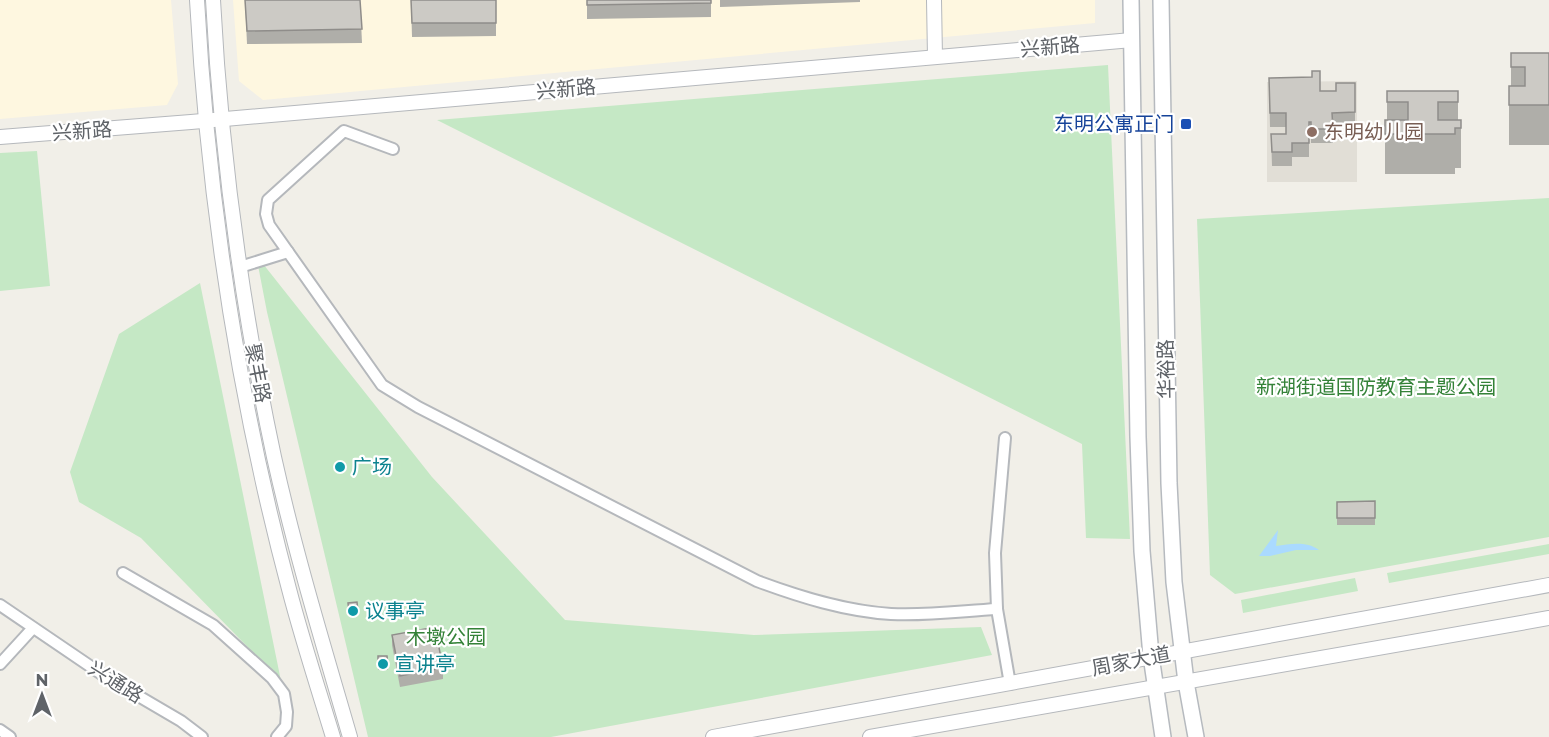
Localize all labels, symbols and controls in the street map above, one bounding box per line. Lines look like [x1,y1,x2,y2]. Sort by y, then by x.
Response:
street label: 兴新路 [1019,32,1081,62]
street label: 兴新路 [535,74,597,104]
place label: 东明公寓正门 [1054,112,1174,136]
street label: 兴新路 [51,117,113,145]
marker: 东明公寓正门 [1179,117,1193,131]
place label: 东明幼儿园 [1324,120,1424,144]
marker: 东明幼儿园 [1305,125,1319,139]
street label: 华裕路 [1153,339,1179,399]
street label: 聚丰路 [240,341,276,405]
park label: 新湖街道国防教育主题公园 [1256,375,1496,399]
place label: 广场 [352,455,392,479]
marker: 广场 [333,460,347,474]
place label: 议事亭 [365,599,425,623]
marker: 议事亭 [346,604,360,618]
park label: 木墩公园 [406,625,486,649]
street label: 周家大道 [1089,642,1173,680]
place label: 宣讲亭 [395,652,455,676]
street label: 兴通路 [84,656,148,708]
marker: 宣讲亭 [376,657,390,671]
north arrow [12,665,72,725]
text: N [36,671,48,690]

